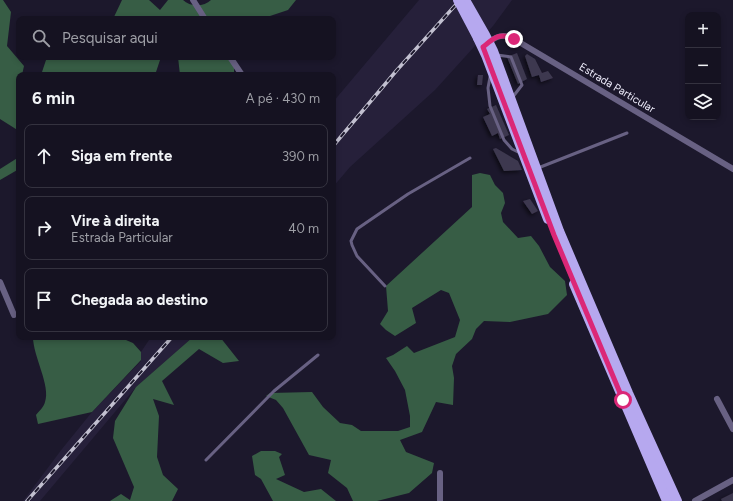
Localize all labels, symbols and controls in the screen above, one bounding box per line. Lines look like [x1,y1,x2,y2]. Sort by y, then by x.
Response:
map controls [685,12,721,120]
button: + [685,12,721,48]
search box [16,16,336,60]
icon: search [30,27,52,49]
text: Pesquisar aqui [62,29,158,47]
route end [505,30,523,48]
button: − [685,48,721,84]
street label: Estrada Particular [577,60,657,116]
button: layers [685,84,721,120]
text: 6 min [32,88,75,108]
text: A pé · 430 m [246,91,320,106]
icon: ahead [33,145,55,167]
text: Siga em frente [71,147,172,165]
text: 390 m [282,149,319,164]
text: Vire à direita [71,212,160,230]
icon: right [33,217,55,239]
text: 40 m [288,221,319,236]
text: Estrada Particular [71,230,173,245]
icon: arrive [33,289,55,311]
text: Chegada ao destino [71,291,208,309]
route start [614,391,632,409]

